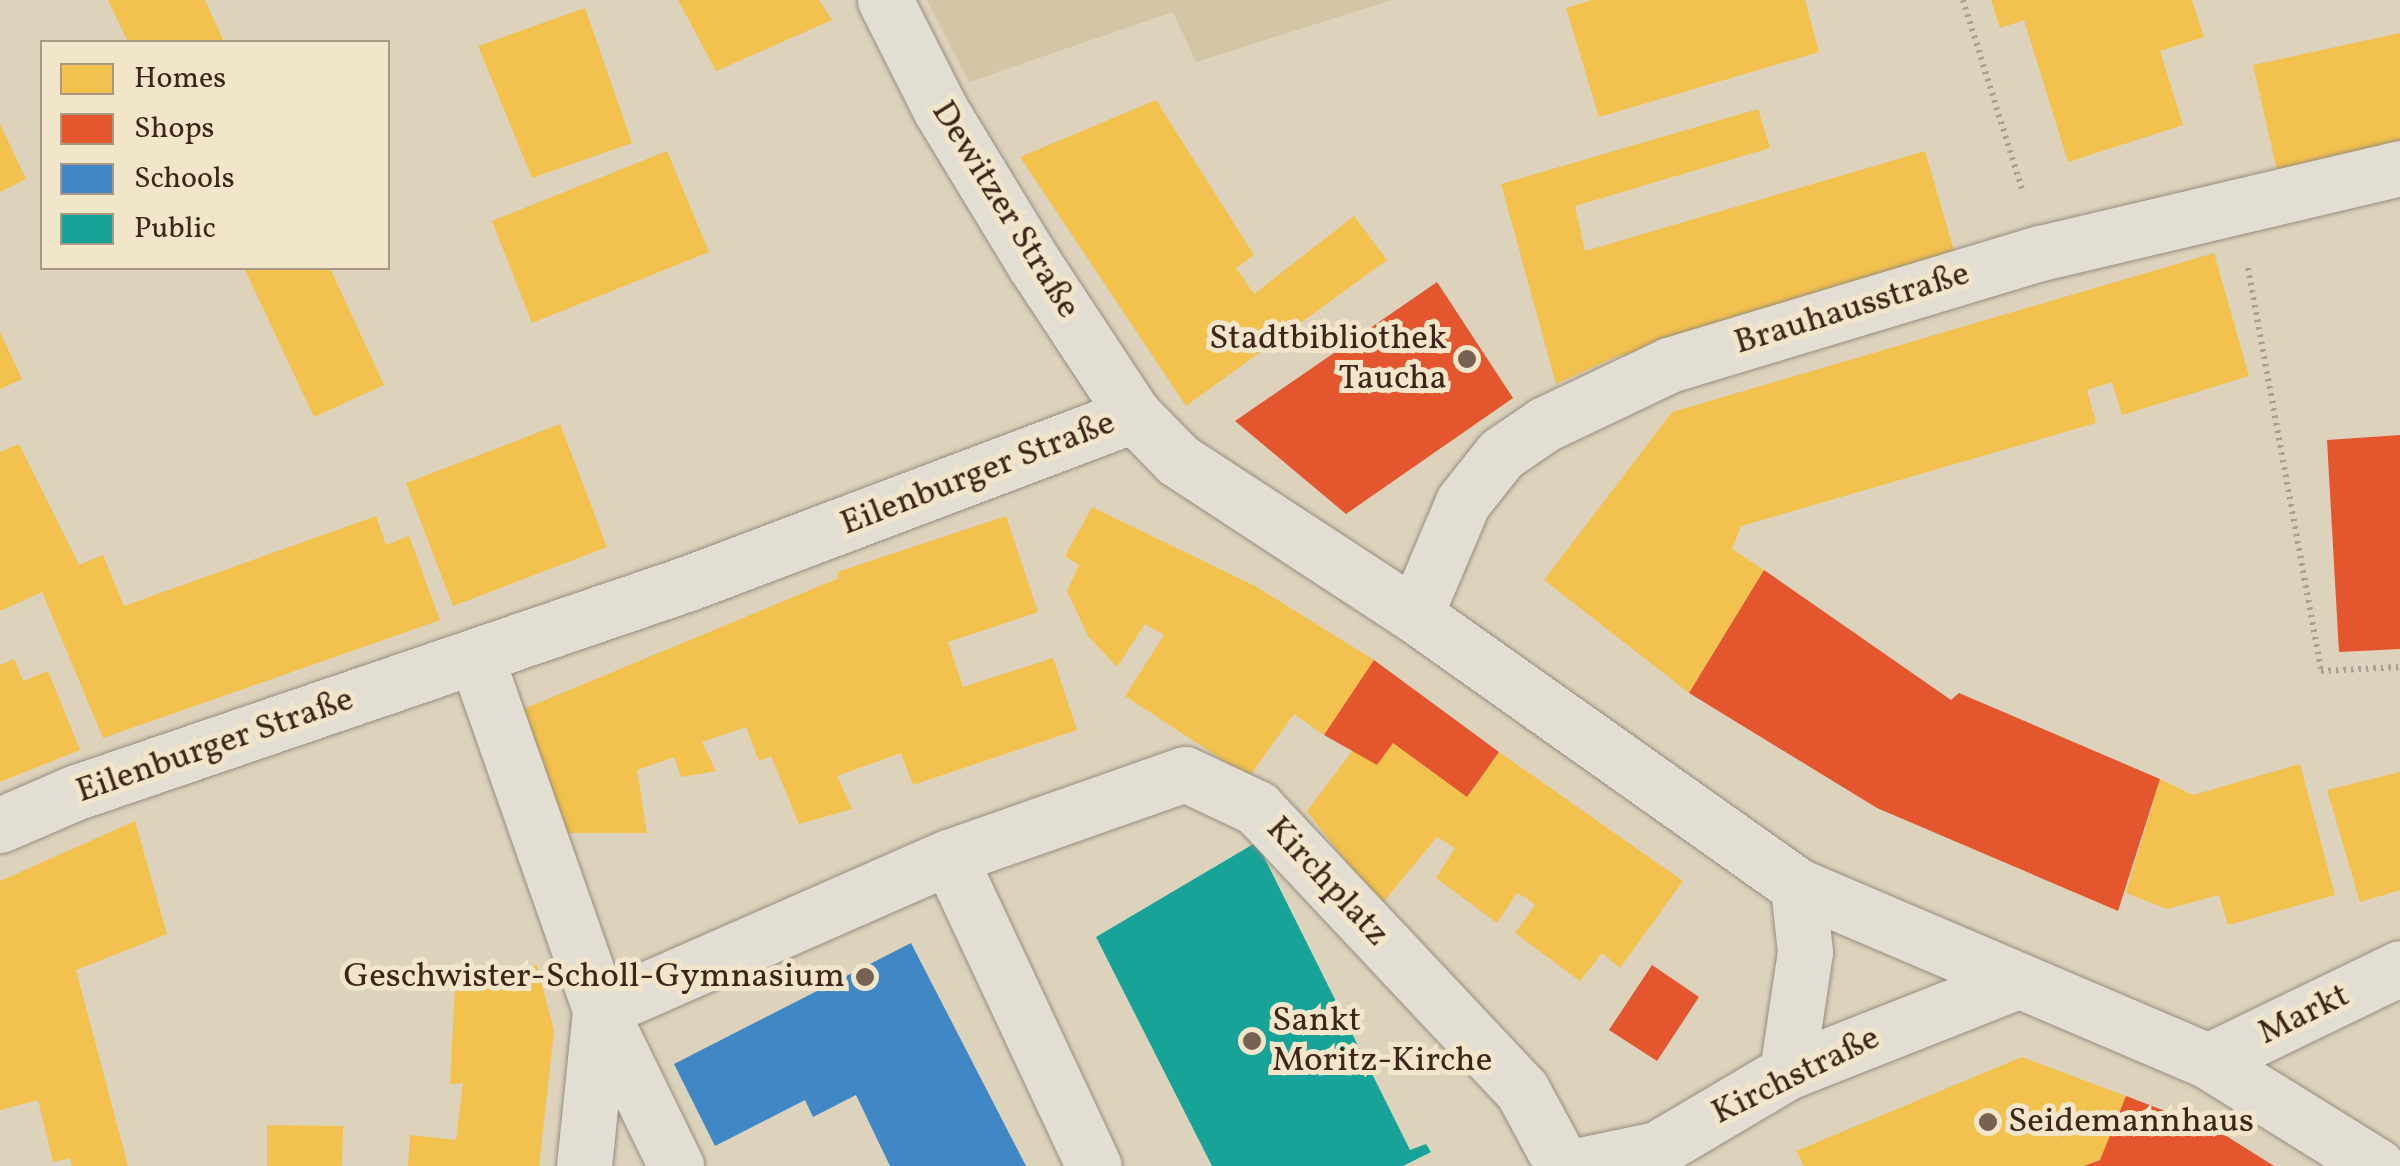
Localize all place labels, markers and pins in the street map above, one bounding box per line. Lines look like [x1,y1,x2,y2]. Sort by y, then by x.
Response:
place label: Stadtbibliothek Taucha [1209,318,1447,400]
marker: Stadtbibliothek Taucha [1456,348,1478,370]
place label: Geschwister-Scholl-Gymnasium [344,956,845,998]
marker: Geschwister-Scholl-Gymnasium [854,966,876,988]
place label: Sankt Moritz-Kirche [1272,1000,1492,1082]
marker: Sankt Moritz-Kirche [1241,1030,1263,1052]
place label: Seidemannhaus [2008,1101,2254,1143]
marker: Seidemannhaus [1977,1111,1999,1133]

